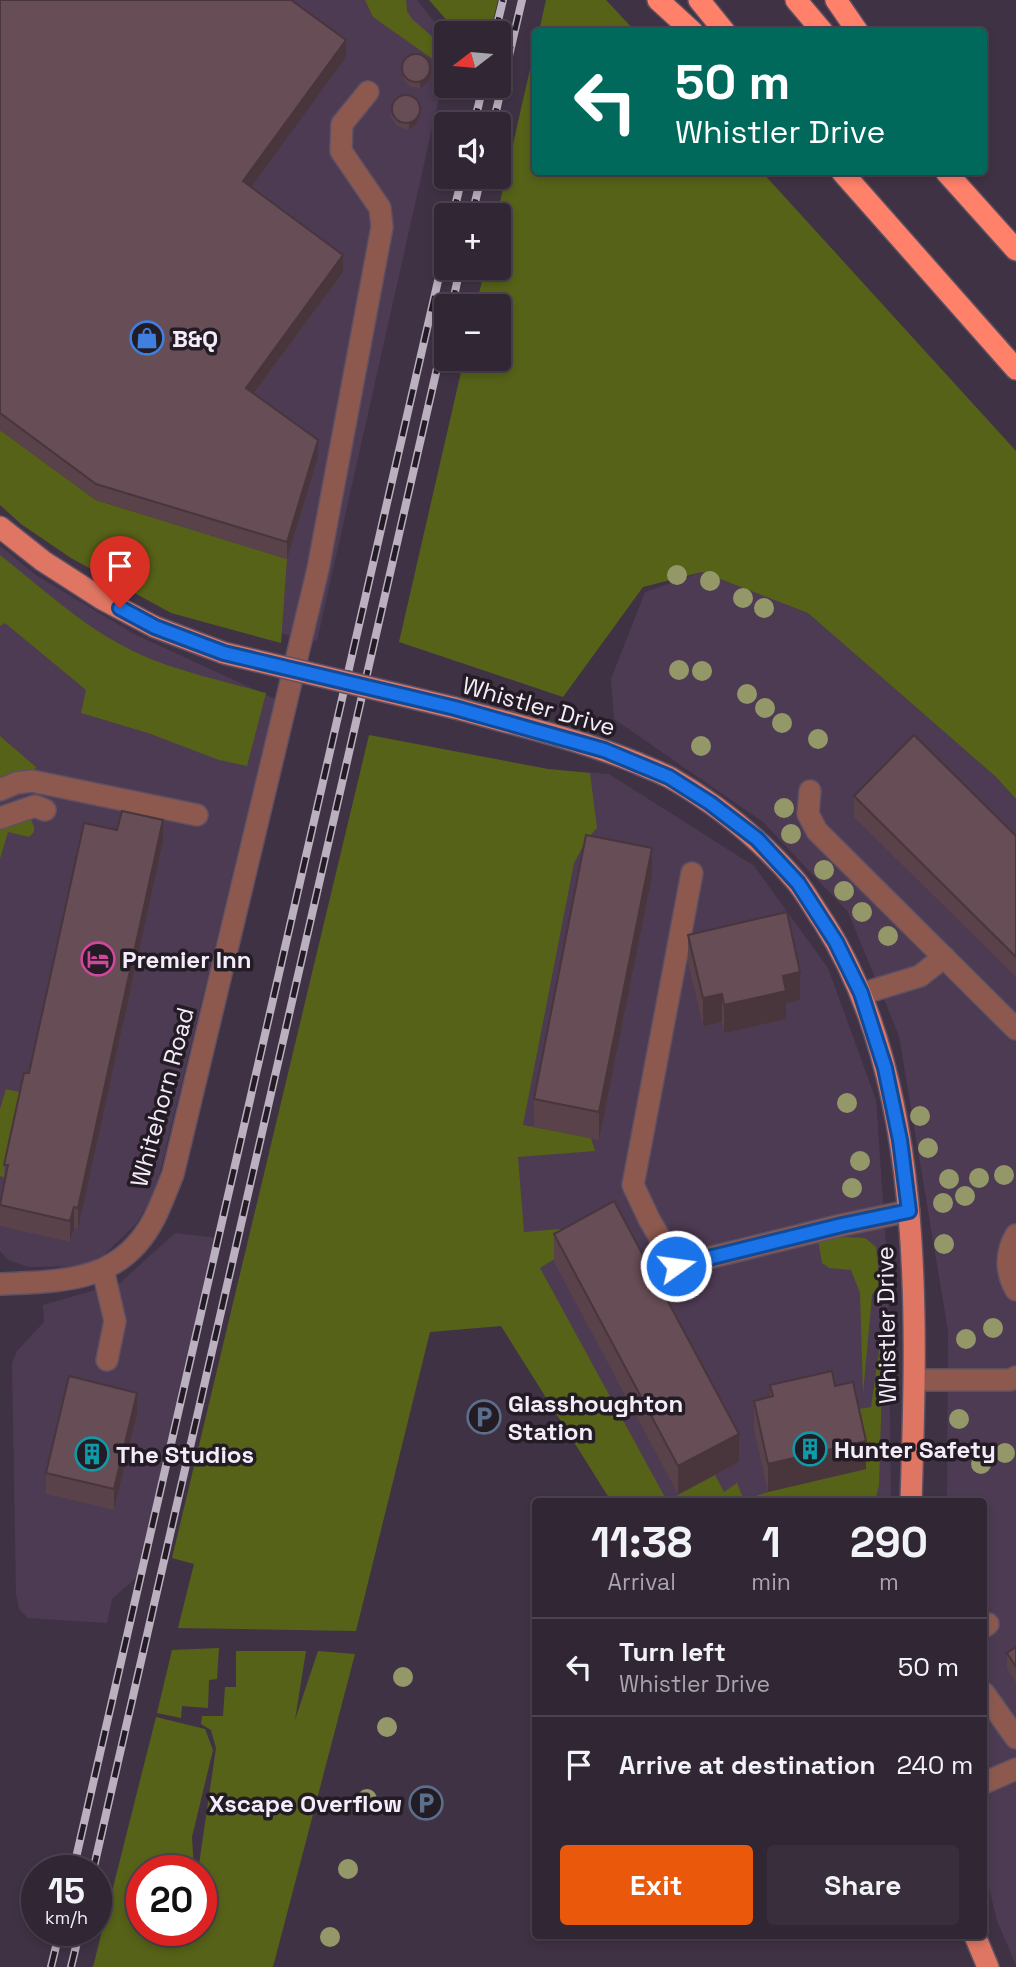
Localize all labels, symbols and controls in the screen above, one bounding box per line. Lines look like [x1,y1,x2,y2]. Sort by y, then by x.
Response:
north arrow [434,21,511,98]
map controls [434,21,511,371]
text: 50 m [675,51,790,113]
icon: left [560,56,651,147]
button: sound [434,112,511,189]
text: Whistler Drive [675,112,885,152]
button: + [434,203,511,280]
button: − [434,294,511,371]
shop icon: B&Q [128,319,166,357]
place label: B&Q [172,323,218,354]
pin [90,536,150,608]
icon: arrive [101,547,139,585]
street label: Whistler Drive [459,669,619,743]
hotel icon: Premier Inn [79,940,117,978]
place label: Premier Inn [122,944,252,975]
street label: Whitehorn Road [123,1004,201,1190]
position arrow [639,1229,713,1303]
street label: Whistler Drive [869,1246,903,1404]
place label: Glasshoughton Station [508,1388,683,1447]
parking icon: Glasshoughton Station [465,1398,503,1436]
building icon: Hunter Safety [791,1430,829,1468]
place label: Hunter Safety [834,1434,996,1465]
building icon: The Studios [73,1435,111,1473]
place label: The Studios [116,1439,254,1470]
text: 11:38 [591,1516,692,1569]
text: 1 [762,1516,781,1569]
text: 290 [850,1516,928,1569]
text: Arrival [607,1567,676,1597]
text: min [751,1567,791,1597]
text: m [879,1567,899,1597]
text: Turn left [619,1635,726,1669]
icon: left [560,1648,598,1686]
text: 50 m [898,1650,959,1684]
text: Whistler Drive [619,1669,770,1699]
icon: arrive [560,1746,598,1784]
text: Arrive at destination [619,1748,876,1782]
text: 240 m [897,1748,973,1782]
parking icon: Xscape Overflow [407,1784,445,1822]
place label: Xscape Overflow [209,1788,402,1819]
button: Exit [560,1845,753,1925]
button: Share [767,1845,959,1925]
speed limit sign: 20 [126,1855,217,1946]
text: 15 [48,1869,85,1913]
text: km/h [45,1906,88,1929]

